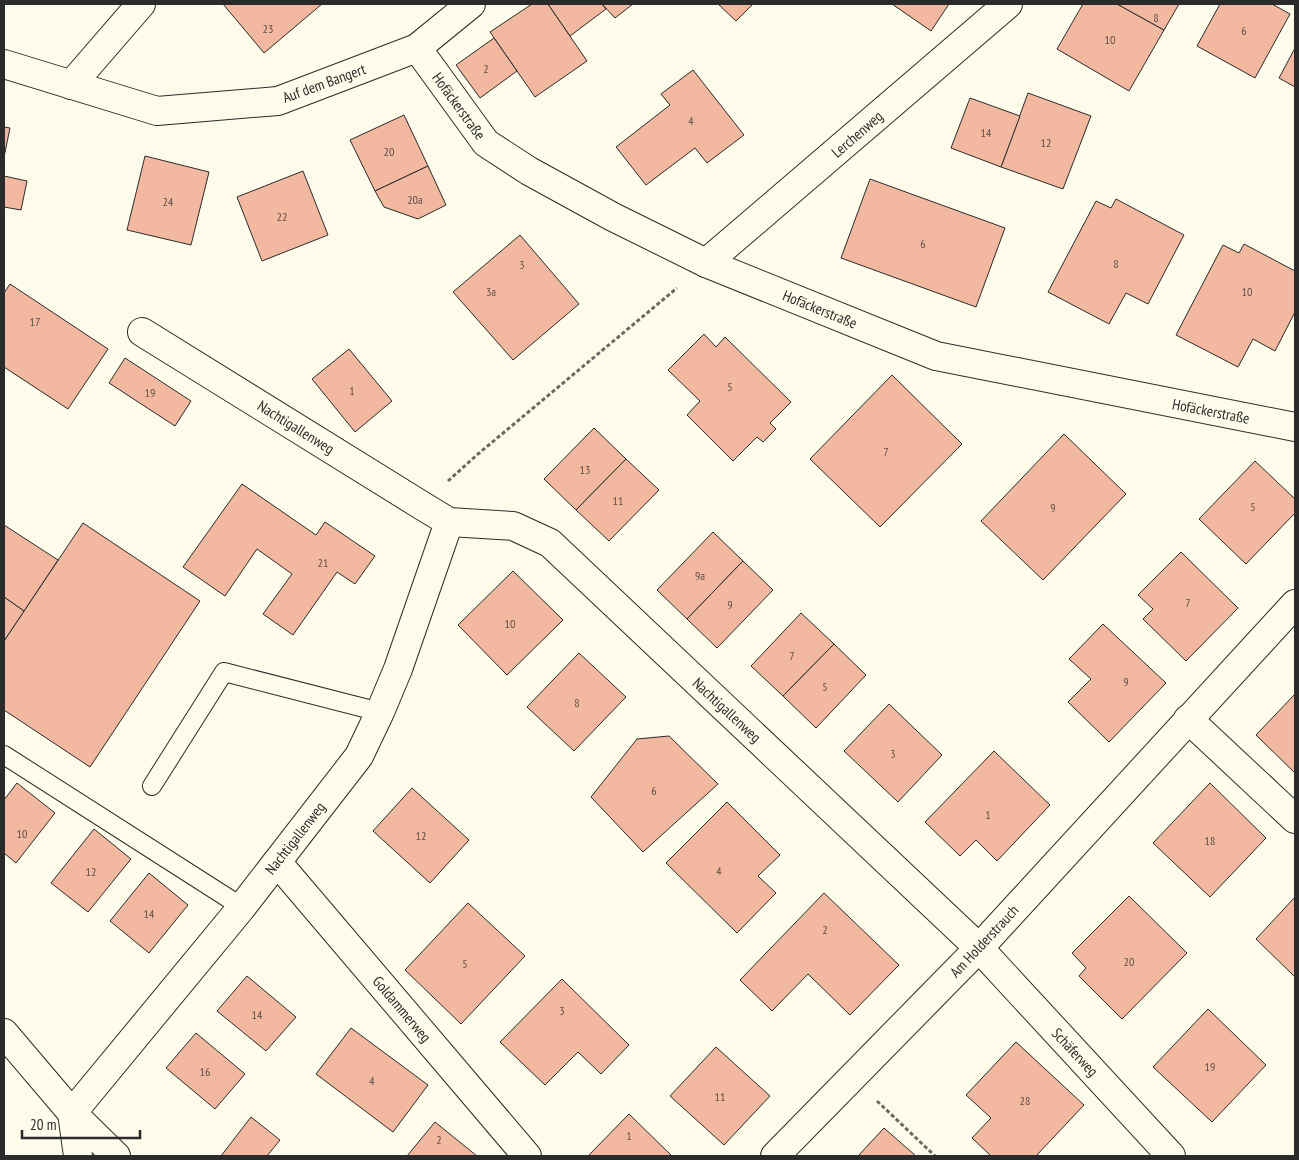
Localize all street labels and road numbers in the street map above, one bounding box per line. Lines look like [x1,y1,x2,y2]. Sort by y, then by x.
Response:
street label: Auf dem Bangert [280,59,368,107]
street label: Hofäckerstraße [428,69,490,143]
street label: Lerchenweg [827,107,887,161]
street label: Hofäckerstraße [780,286,860,332]
street label: Hofäckerstraße [1171,394,1251,428]
street label: Nachtigallenweg [254,396,338,458]
street label: Nachtigallenweg [689,673,765,747]
street label: Nachtigallenweg [261,798,329,878]
street label: Am Holderstrauch [945,901,1023,981]
street label: Goldammerweg [369,972,435,1046]
street label: Schäferweg [1048,1024,1102,1080]

